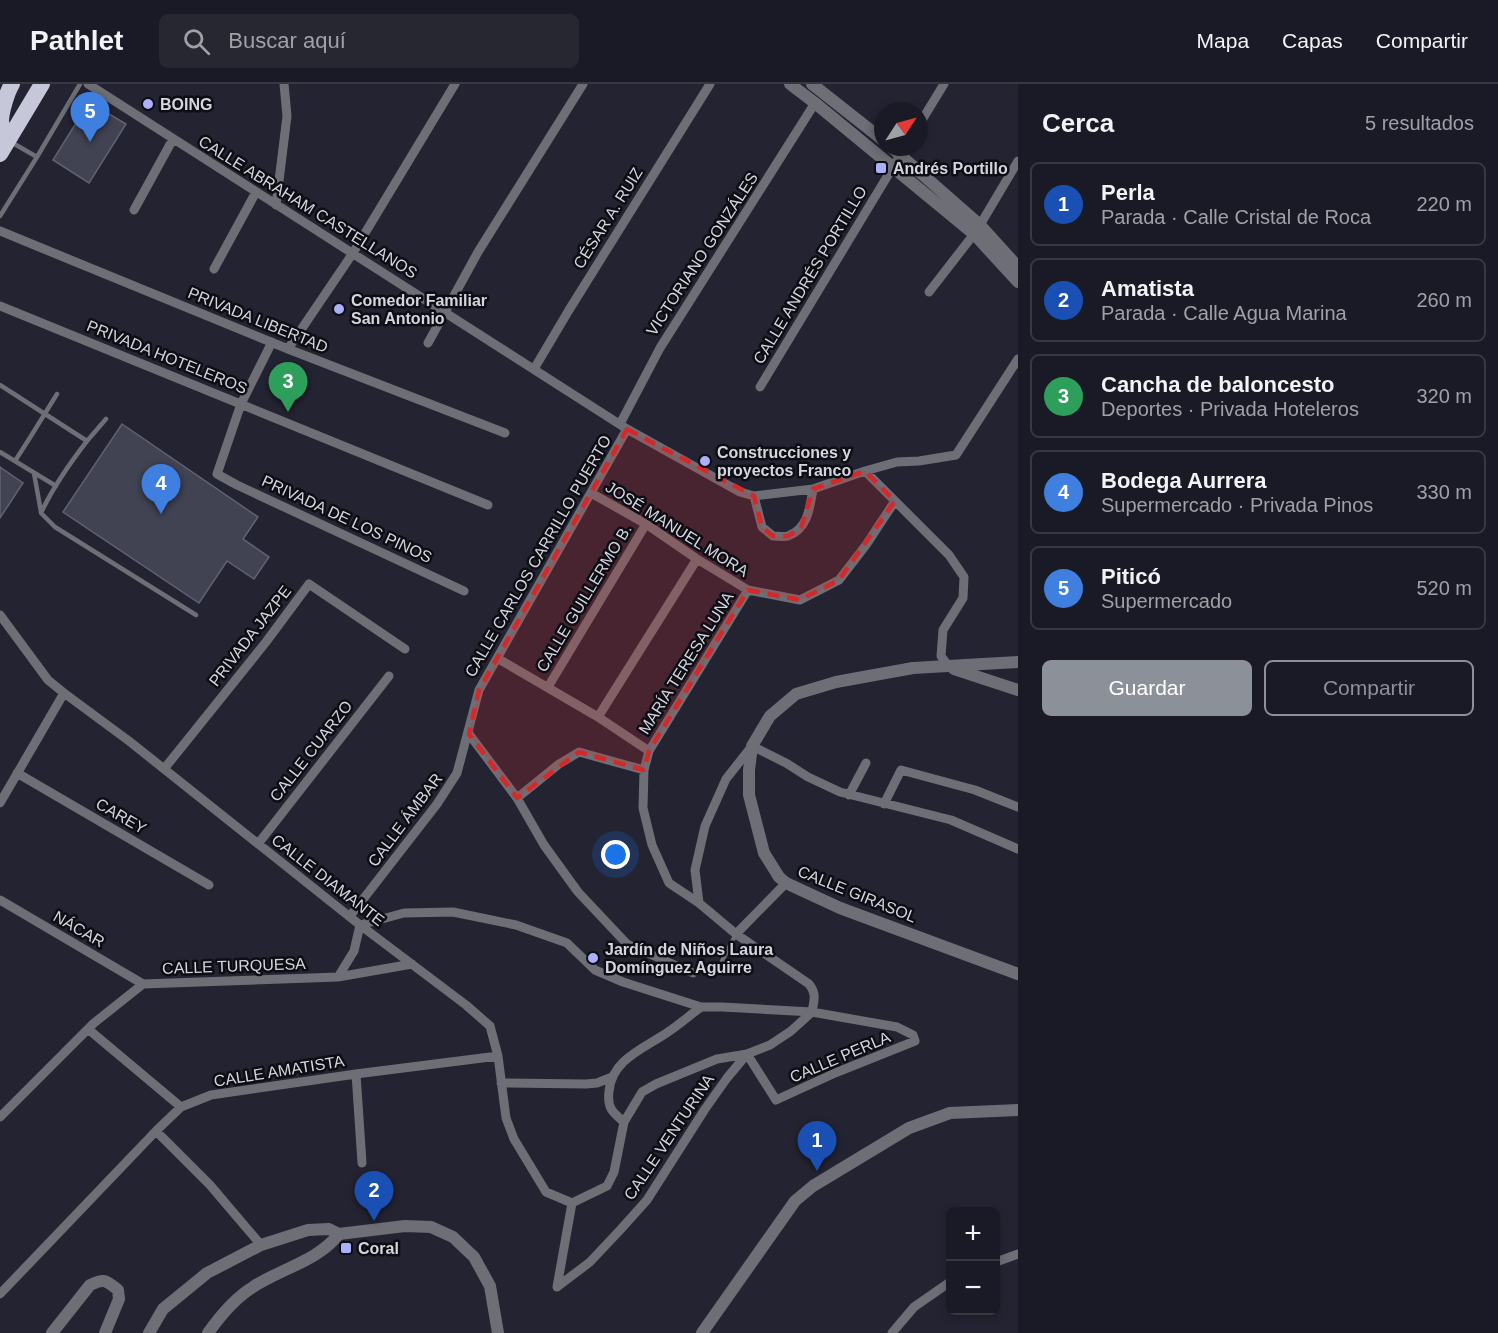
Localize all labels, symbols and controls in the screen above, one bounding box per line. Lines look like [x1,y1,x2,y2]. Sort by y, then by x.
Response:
search box [159,14,579,68]
text: Pathlet [30,25,123,56]
icon: search [180,25,213,58]
text: Buscar aquí [228,28,346,53]
text: Mapa [1197,29,1249,52]
text: Capas [1282,29,1343,52]
text: Compartir [1376,29,1468,52]
pin: 5 [70,92,110,142]
place label: BOING [160,96,212,113]
marker: BOING [141,97,155,111]
north arrow [874,102,928,156]
text: Cerca [1042,108,1114,138]
text: 5 resultados [1365,112,1474,134]
street label: CALLE ABRAHAM CASTELLANOS [196,132,420,282]
place label: Andrés Portillo [893,160,1008,177]
marker: Andrés Portillo [874,161,888,175]
street label: CÉSAR A. RUIZ [569,164,646,272]
street label: VICTORIANO GONZÁLES [642,169,761,339]
text: Perla [1101,180,1155,205]
street label: CALLE ANDRÉS PORTILLO [749,183,870,367]
text: 1 [1058,193,1069,215]
text: 220 m [1416,193,1472,215]
text: Parada · Calle Cristal de Roca [1101,206,1371,228]
text: Amatista [1101,276,1194,301]
street label: PRIVADA LIBERTAD [186,284,330,356]
text: 2 [1058,289,1069,311]
text: 260 m [1416,289,1472,311]
place label: Comedor Familiar San Antonio [351,292,487,327]
marker: Comedor Familiar San Antonio [332,302,346,316]
text: Parada · Calle Agua Marina [1101,302,1347,324]
street label: PRIVADA HOTELEROS [84,317,250,397]
pin: 3 [268,362,308,412]
text: Cancha de baloncesto [1101,372,1335,397]
text: 3 [1058,385,1069,407]
text: 320 m [1416,385,1472,407]
text: Deportes · Privada Hoteleros [1101,398,1359,420]
street label: CALLE CARLOS CARRILLO PUERTO [462,432,614,680]
place label: Construcciones y proyectos Franco [717,444,851,479]
marker: Construcciones y proyectos Franco [698,454,712,468]
pin: 4 [142,464,180,514]
text: Bodega Aurrera [1101,468,1266,493]
street label: PRIVADA DE LOS PINOS [259,472,435,566]
street label: JOSÉ MANUEL MORA [603,477,752,580]
text: 4 [1058,481,1069,503]
text: 330 m [1416,481,1472,503]
text: Supermercado · Privada Pinos [1101,494,1373,516]
street label: CALLE GUILLERMO B. [533,521,635,675]
text: Piticó [1101,564,1161,589]
text: 5 [1058,577,1069,599]
text: 520 m [1416,577,1472,599]
street label: PRIVADA JAZPE [206,583,294,689]
street label: MARÍA TERESA LUNA [634,588,737,737]
text: Supermercado [1101,590,1232,612]
button: Guardar [1042,660,1252,716]
button: Compartir [1264,660,1474,716]
street label: CALLE CUARZO [267,697,355,805]
street label: CALLE ÁMBAR [364,770,446,870]
street label: CAREY [93,795,149,837]
street label: CALLE DIAMANTE [268,831,388,929]
your location [601,840,630,869]
street label: CALLE GIRASOL [795,862,919,926]
street label: NÁCAR [50,907,108,950]
place label: Jardín de Niños Laura Domínguez Aguirre [605,941,773,976]
marker: Jardín de Niños Laura Domínguez Aguirre [586,951,600,965]
street label: CALLE TURQUESA [162,955,306,977]
street label: CALLE PERLA [787,1028,893,1086]
street label: CALLE AMATISTA [213,1052,346,1090]
street label: CALLE VENTURINA [621,1071,717,1203]
pin: 1 [798,1122,836,1171]
pin: 2 [354,1172,394,1221]
map controls [946,1207,1000,1315]
button: + [946,1207,1000,1261]
place label: Coral [358,1240,399,1257]
marker: Coral [339,1241,353,1255]
button: − [946,1261,1000,1315]

